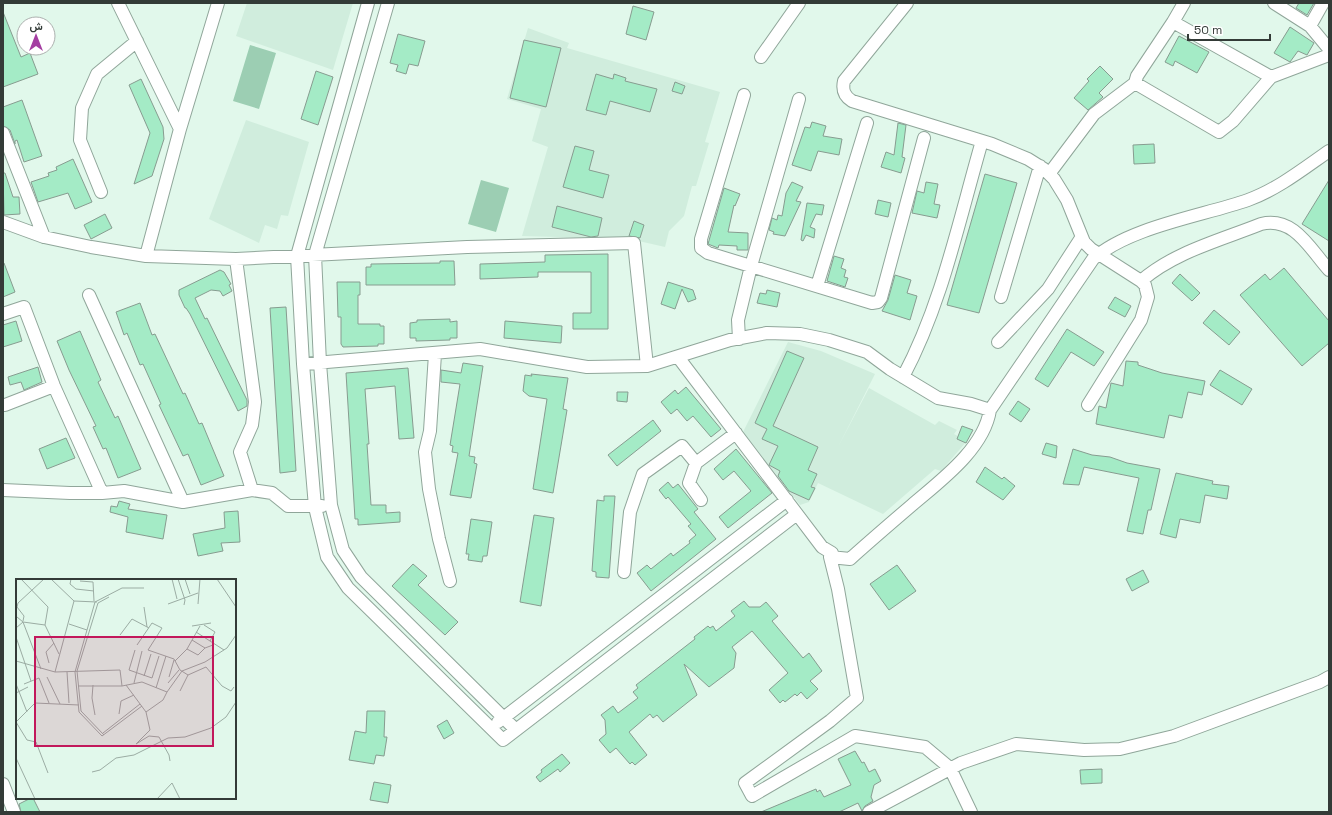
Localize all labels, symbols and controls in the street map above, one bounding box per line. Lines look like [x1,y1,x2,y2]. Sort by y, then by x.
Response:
north arrow [16,16,56,56]
scale bar [1188,16,1270,42]
text: ش [29,19,43,33]
text: 50 m [1194,22,1222,38]
inset map [16,579,236,799]

